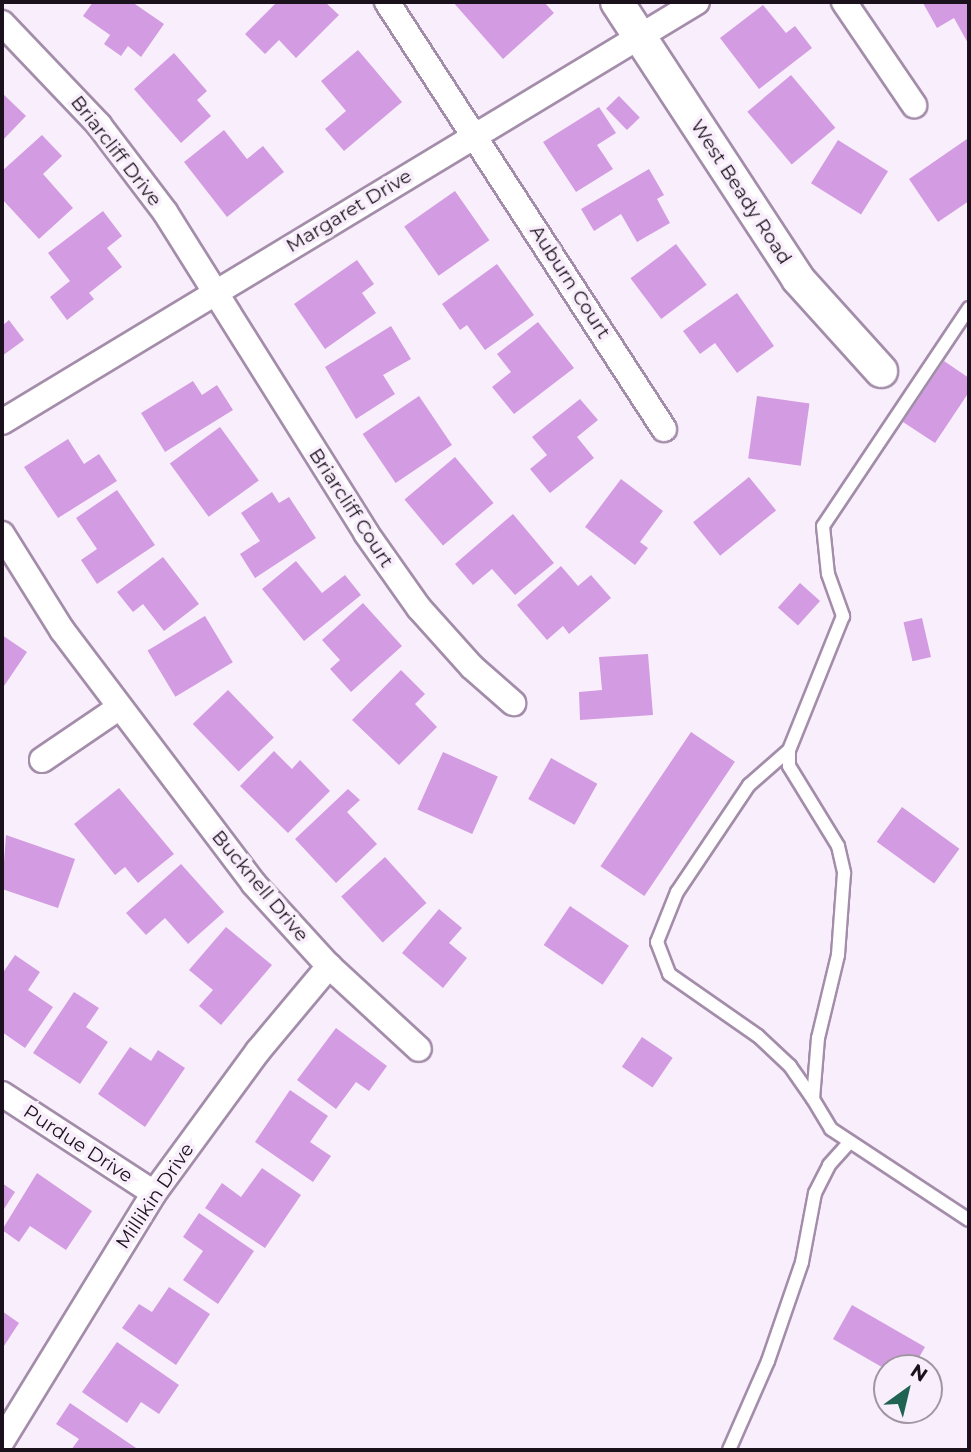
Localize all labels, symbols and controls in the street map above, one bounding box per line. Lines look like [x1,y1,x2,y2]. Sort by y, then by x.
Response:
street label: Briarcliff Drive [66,91,166,211]
street label: West Beady Road [686,115,796,269]
street label: Margaret Drive [282,165,416,257]
street label: Auburn Court [525,221,615,343]
street label: Briarcliff Court [304,444,398,572]
street label: Bucknell Drive [207,826,313,946]
street label: Purdue Drive [19,1100,137,1188]
street label: Millikin Drive [111,1139,199,1253]
north arrow [873,1354,943,1424]
text: N [906,1359,932,1387]

